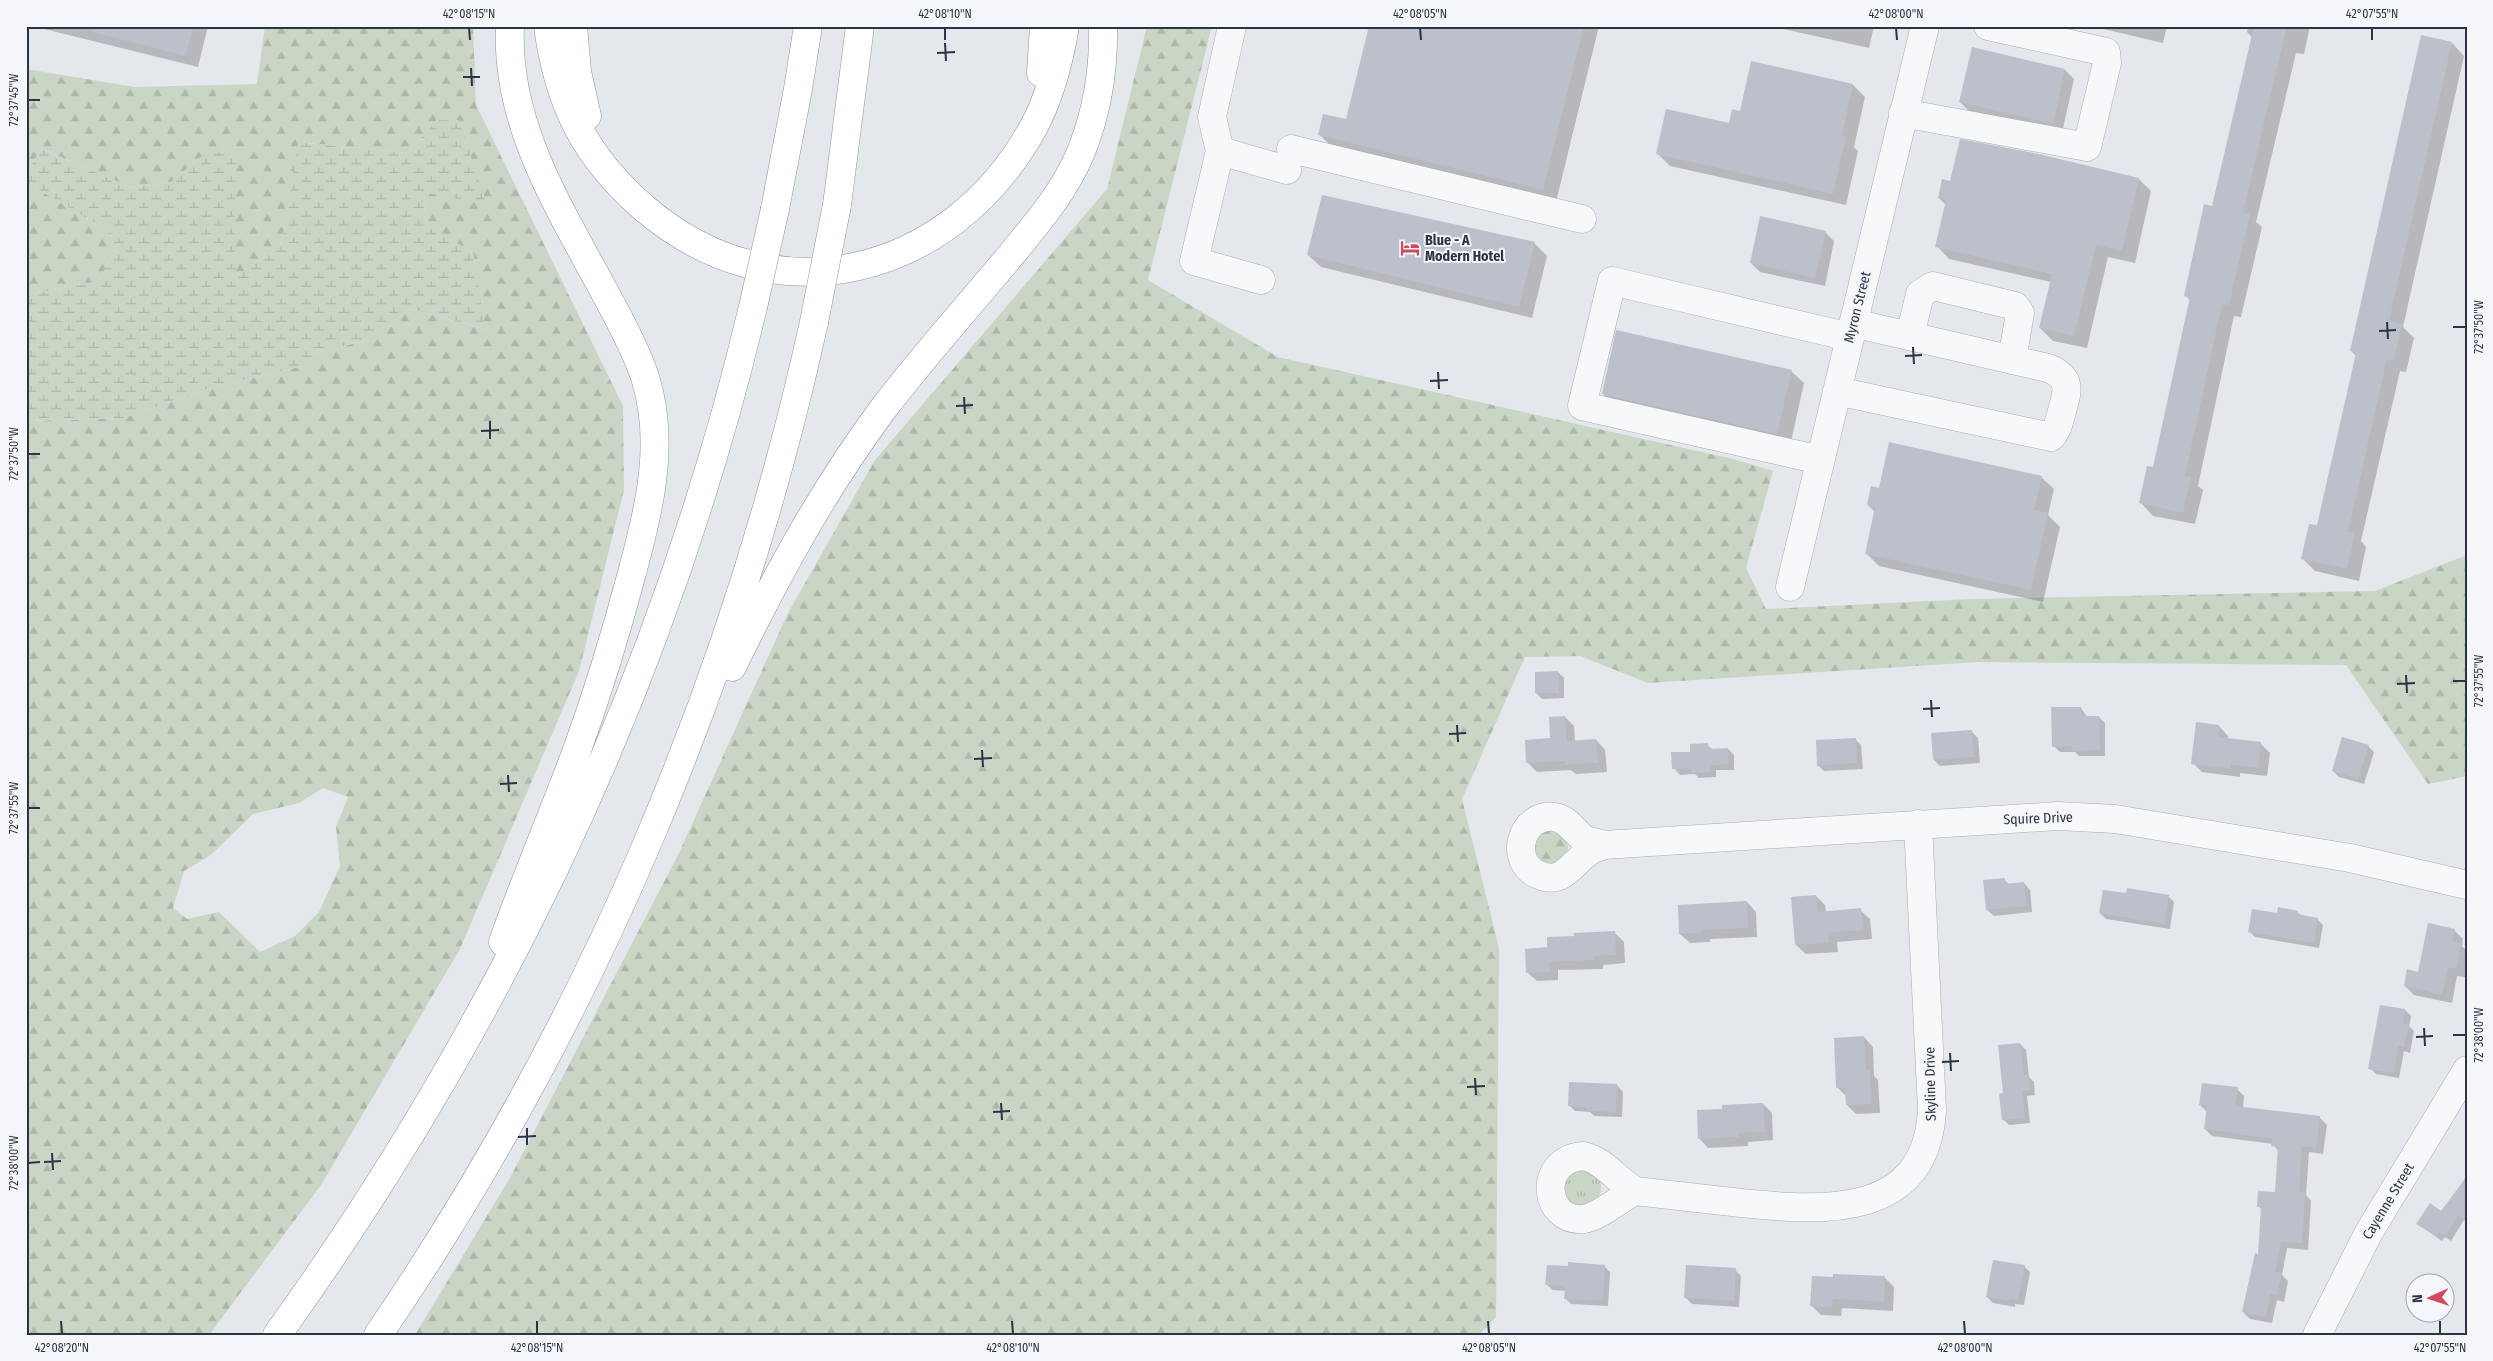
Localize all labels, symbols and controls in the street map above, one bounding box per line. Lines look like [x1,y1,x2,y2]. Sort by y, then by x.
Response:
text: 42°08'15"N [443,7,495,21]
text: 42°08'10"N [918,7,972,21]
text: 42°08'05"N [1393,7,1447,21]
text: 42°08'00"N [1868,7,1924,21]
text: 42°07'55"N [2346,7,2398,21]
text: 72°37'45"W [7,74,21,126]
place label: Blue - A Modern Hotel [1425,232,1504,265]
hotel icon: Blue - A Modern Hotel [1399,237,1421,259]
street label: Myron Street [1840,269,1875,345]
text: 72°37'50"W [2472,300,2486,354]
text: 72°37'50"W [7,427,21,481]
text: 72°37'55"W [2472,655,2486,707]
text: 72°37'55"W [7,782,21,834]
street label: Squire Drive [2003,809,2073,828]
text: 72°38'00"W [2472,1007,2486,1063]
street label: Skyline Drive [1921,1047,1940,1121]
text: 72°38'00"W [7,1135,21,1191]
street label: Cayenne Street [2359,1160,2418,1243]
north arrow [2406,1274,2456,1324]
text: N [2409,1294,2426,1303]
text: 42°08'20"N [35,1341,89,1355]
text: 42°08'15"N [511,1341,563,1355]
text: 42°08'10"N [986,1341,1040,1355]
text: 42°08'05"N [1462,1341,1516,1355]
text: 42°08'00"N [1937,1341,1993,1355]
text: 42°07'55"N [2414,1341,2466,1355]

